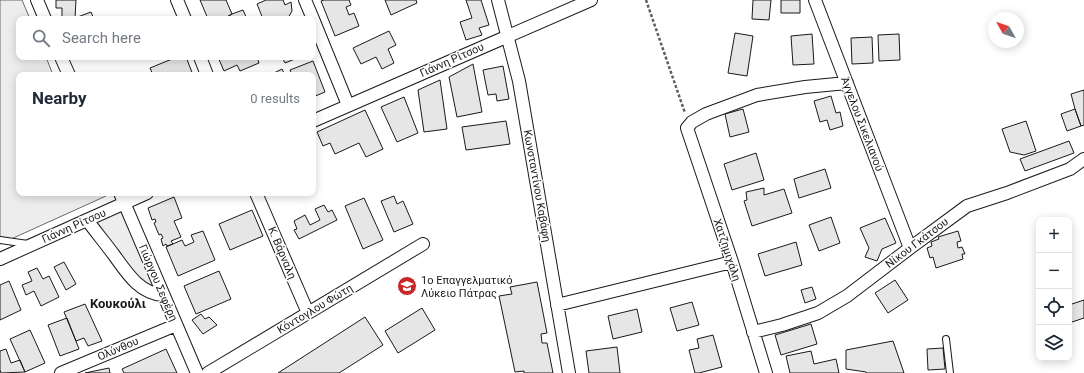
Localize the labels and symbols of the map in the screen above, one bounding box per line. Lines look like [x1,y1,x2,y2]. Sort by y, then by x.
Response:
north arrow [988,12,1024,48]
street label: Γιάννη Ρίτσου [418,40,486,80]
street label: Άγγελου Σικελιανού [838,75,886,173]
street label: Κωνσταντίνου Καβάφη [521,129,553,243]
street label: Γιάννη Ρίτσου [40,206,108,246]
street label: Νίκου Γκάτσου [883,215,951,271]
street label: Χατζημιχάλη [711,217,743,283]
street label: Κ. Βάρναλη [265,225,299,281]
street label: Γιώργου Σεφέρη [136,243,180,323]
place label: 1o Επαγγελματικό Λύκειο Πάτρας [421,274,512,300]
school or university icon: 1o Επαγγελματικό Λύκειο Πάτρας [396,275,418,297]
street label: Κόντογλου Φώτη [275,281,355,337]
district label: Κουκούλι [90,296,146,311]
street label: Ολύνθου [96,335,140,363]

